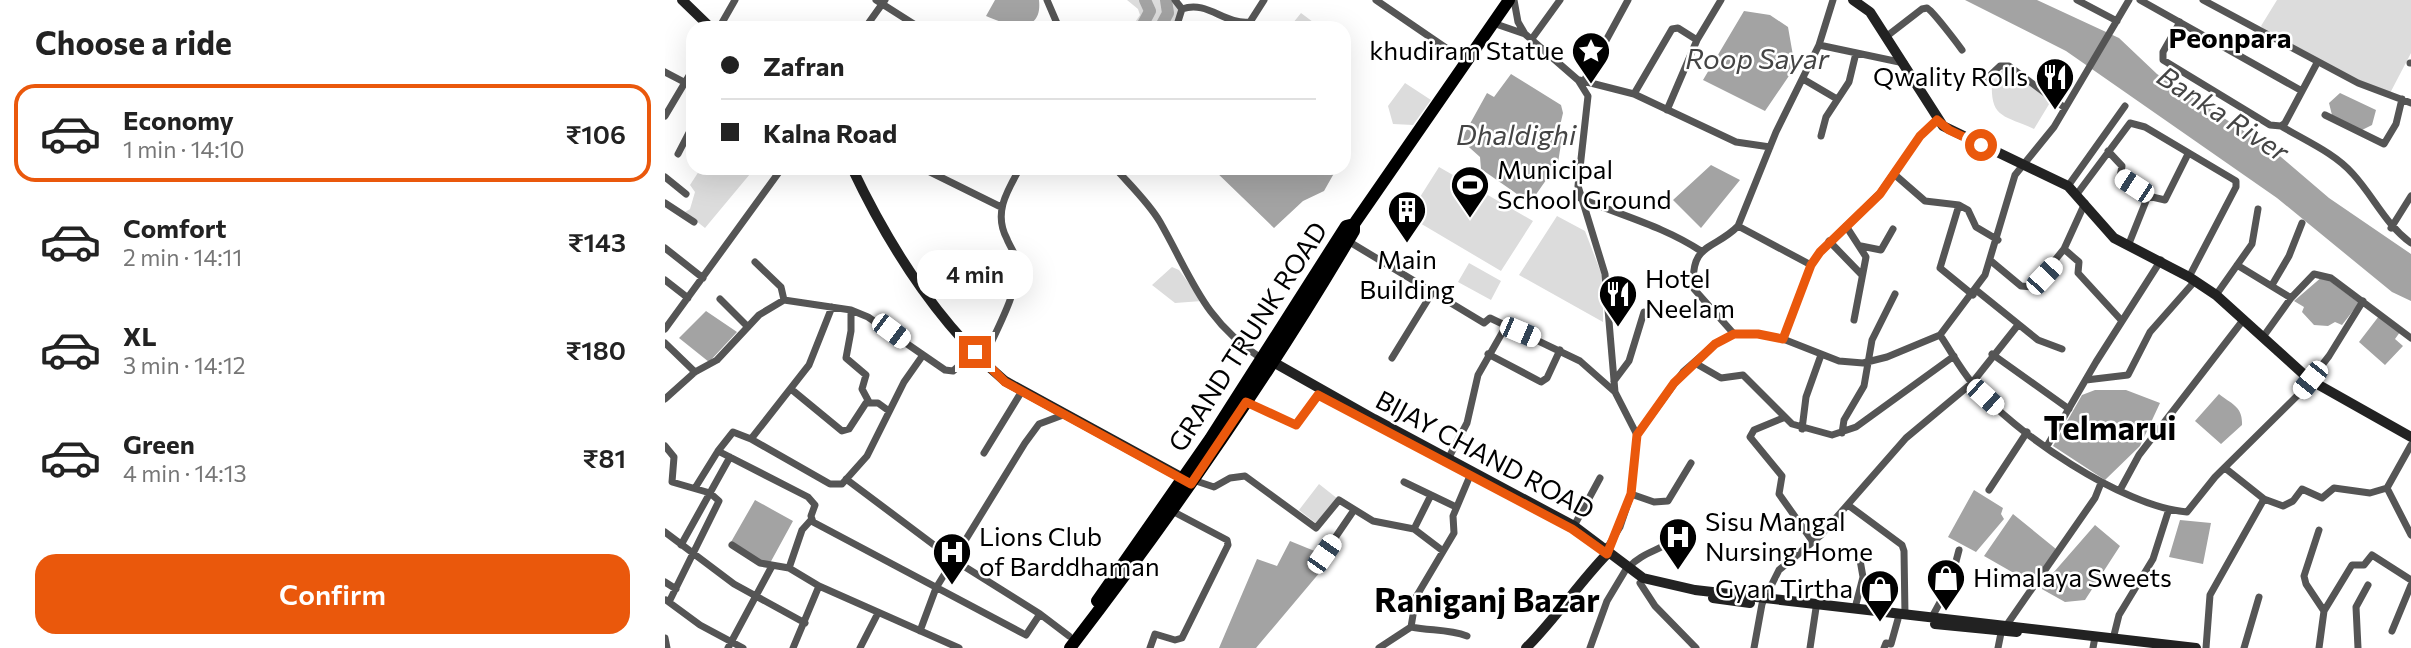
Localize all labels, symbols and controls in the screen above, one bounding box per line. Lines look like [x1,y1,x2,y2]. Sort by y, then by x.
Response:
district label: Peonpara [2169,20,2291,54]
text: Choose a ride [35,22,232,62]
place icon: khudiram Statue [1570,30,1612,85]
place label: khudiram Statue [1369,34,1564,65]
water label: Roop Sayar [1685,41,1830,75]
text: Zafran [763,50,844,81]
restaurant icon: Qwality Rolls [2034,56,2076,111]
water label: Banka River [2151,58,2296,169]
place label: Qwality Rolls [1873,60,2028,91]
icon: car [39,102,102,165]
text: Economy [123,104,234,135]
text: Kalna Road [763,117,897,148]
water label: Dhaldighi [1456,117,1577,151]
text: ₹106 [565,118,626,149]
route start [1965,129,1997,161]
text: 1 min · 14:10 [123,135,245,163]
place label: Municipal School Ground [1497,153,1672,214]
sports icon: Municipal School Ground [1449,164,1491,219]
car [2111,166,2158,206]
building icon: Main Building [1386,189,1428,244]
icon: car [39,210,102,273]
text: Comfort [123,212,226,243]
street label: GRAND TRUNK ROAD [1161,216,1333,457]
text: ₹143 [568,226,626,257]
text: 2 min · 14:11 [123,243,242,271]
place label: Main Building [1359,243,1455,304]
callout: 4 min [917,250,1033,300]
car [2022,253,2067,299]
text: 4 min [946,260,1004,288]
place label: Hotel Neelam [1645,262,1735,323]
restaurant icon: Hotel Neelam [1597,273,1639,328]
car [868,310,915,352]
car [1497,314,1544,350]
icon: car [39,318,102,381]
text: XL [123,320,157,351]
text: ₹180 [565,334,626,365]
route end [959,336,991,368]
text: 3 min · 14:12 [123,351,246,379]
car [2289,357,2332,403]
car [1963,375,2008,419]
street label: BIJAY CHAND ROAD [1371,383,1600,524]
district label: Telmarui [2043,406,2177,447]
icon: car [39,426,102,489]
text: Green [123,428,195,459]
text: ₹81 [583,442,626,473]
text: 4 min · 14:13 [123,459,247,487]
place label: Sisu Mangal Nursing Home [1705,505,1873,566]
hospital icon: Sisu Mangal Nursing Home [1657,516,1699,571]
place label: Lions Club of Barddhaman [979,520,1160,581]
hospital icon: Lions Club of Barddhaman [931,531,973,586]
car [1304,531,1345,577]
button: Confirm [35,554,630,634]
shop icon: Himalaya Sweets [1925,557,1967,612]
place label: Himalaya Sweets [1973,561,2172,592]
shop icon: Gyan Tirtha [1859,568,1901,623]
place label: Gyan Tirtha [1715,572,1853,603]
district label: Raniganj Bazar [1374,578,1600,619]

